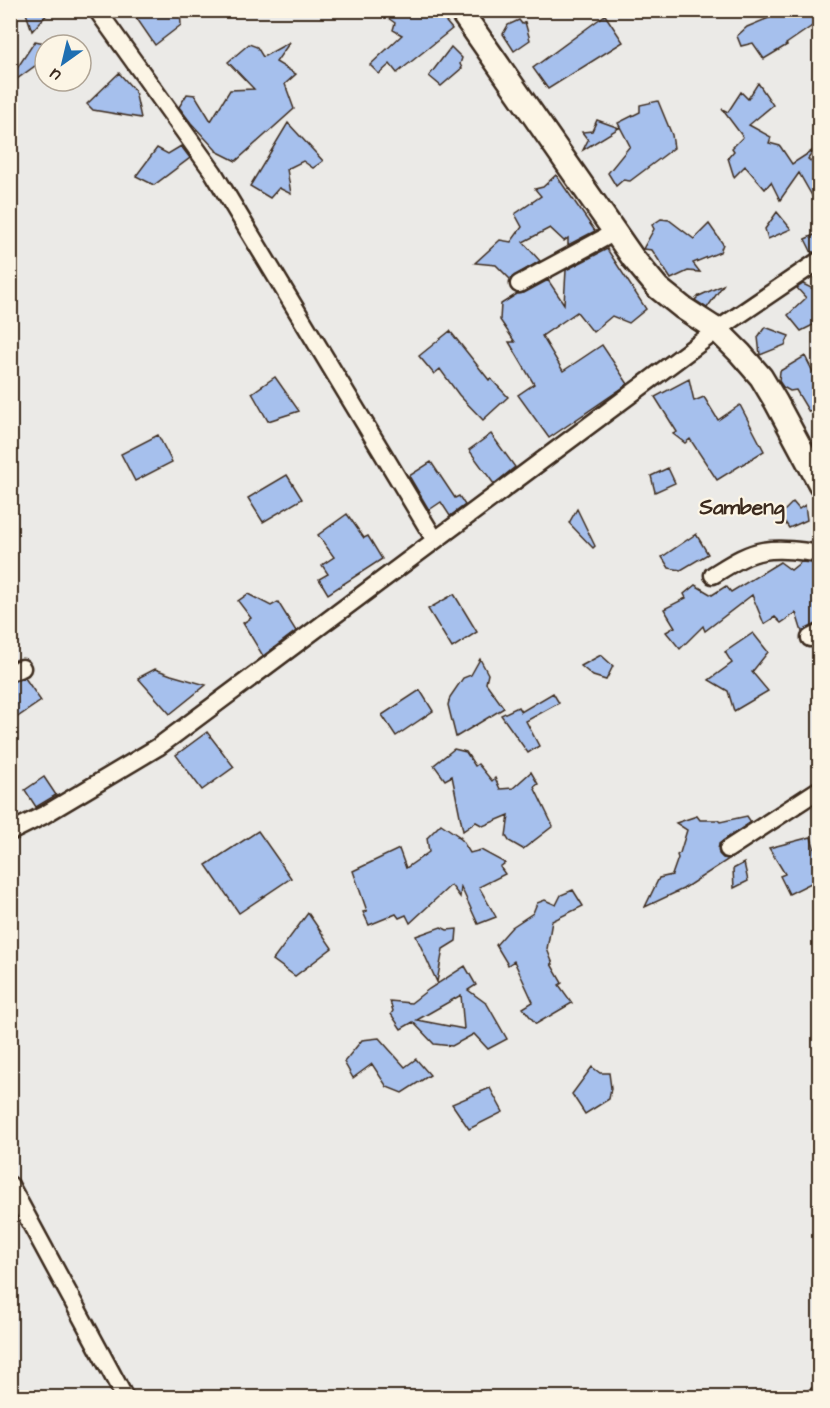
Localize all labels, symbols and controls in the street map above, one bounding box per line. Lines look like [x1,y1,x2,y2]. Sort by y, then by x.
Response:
north arrow [33,33,93,93]
text: U [45,63,65,86]
district label: Sambeng [698,493,785,524]

